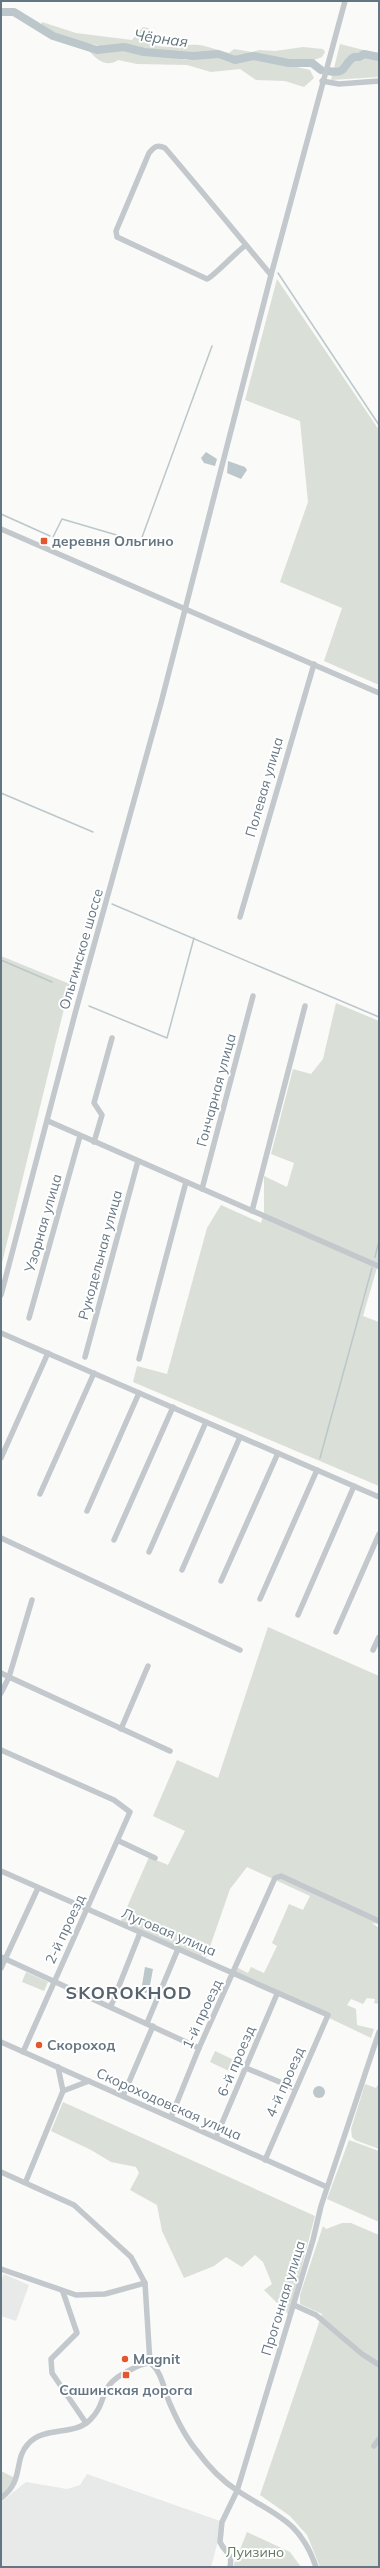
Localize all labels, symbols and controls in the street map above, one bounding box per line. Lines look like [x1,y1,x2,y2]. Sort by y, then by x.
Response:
water label: Чёрная [133,25,189,51]
place label: деревня Ольгино [52,532,174,550]
marker: деревня Ольгино [39,536,49,546]
street label: Полевая улица [241,735,287,839]
street label: Ольгинское шоссе [55,886,107,1012]
street label: Гончарная улица [192,1031,240,1149]
street label: Узорная улица [20,1172,66,1275]
street label: Рукодельная улица [74,1188,126,1322]
street label: 2-й проезд [41,1891,89,1967]
street label: Луговая улица [119,1904,219,1960]
street label: 1-й проезд [178,1976,226,2052]
district label: SKOROKHOD [66,1981,192,2004]
street label: 6-й проезд [213,2023,259,2099]
place label: Скороход [47,2036,115,2054]
marker: Скороход [34,2040,44,2050]
street label: 4-й проезд [262,2044,309,2120]
street label: Скороходовская улица [94,2064,244,2144]
street label: Прогонная улица [257,2238,309,2358]
place label: Magnit [133,2350,181,2368]
marker: Magnit [120,2354,130,2364]
marker: Сашинская дорога [121,2370,131,2380]
place label: Сашинская дорога [59,2381,193,2399]
park label: Луизино [226,2543,284,2561]

